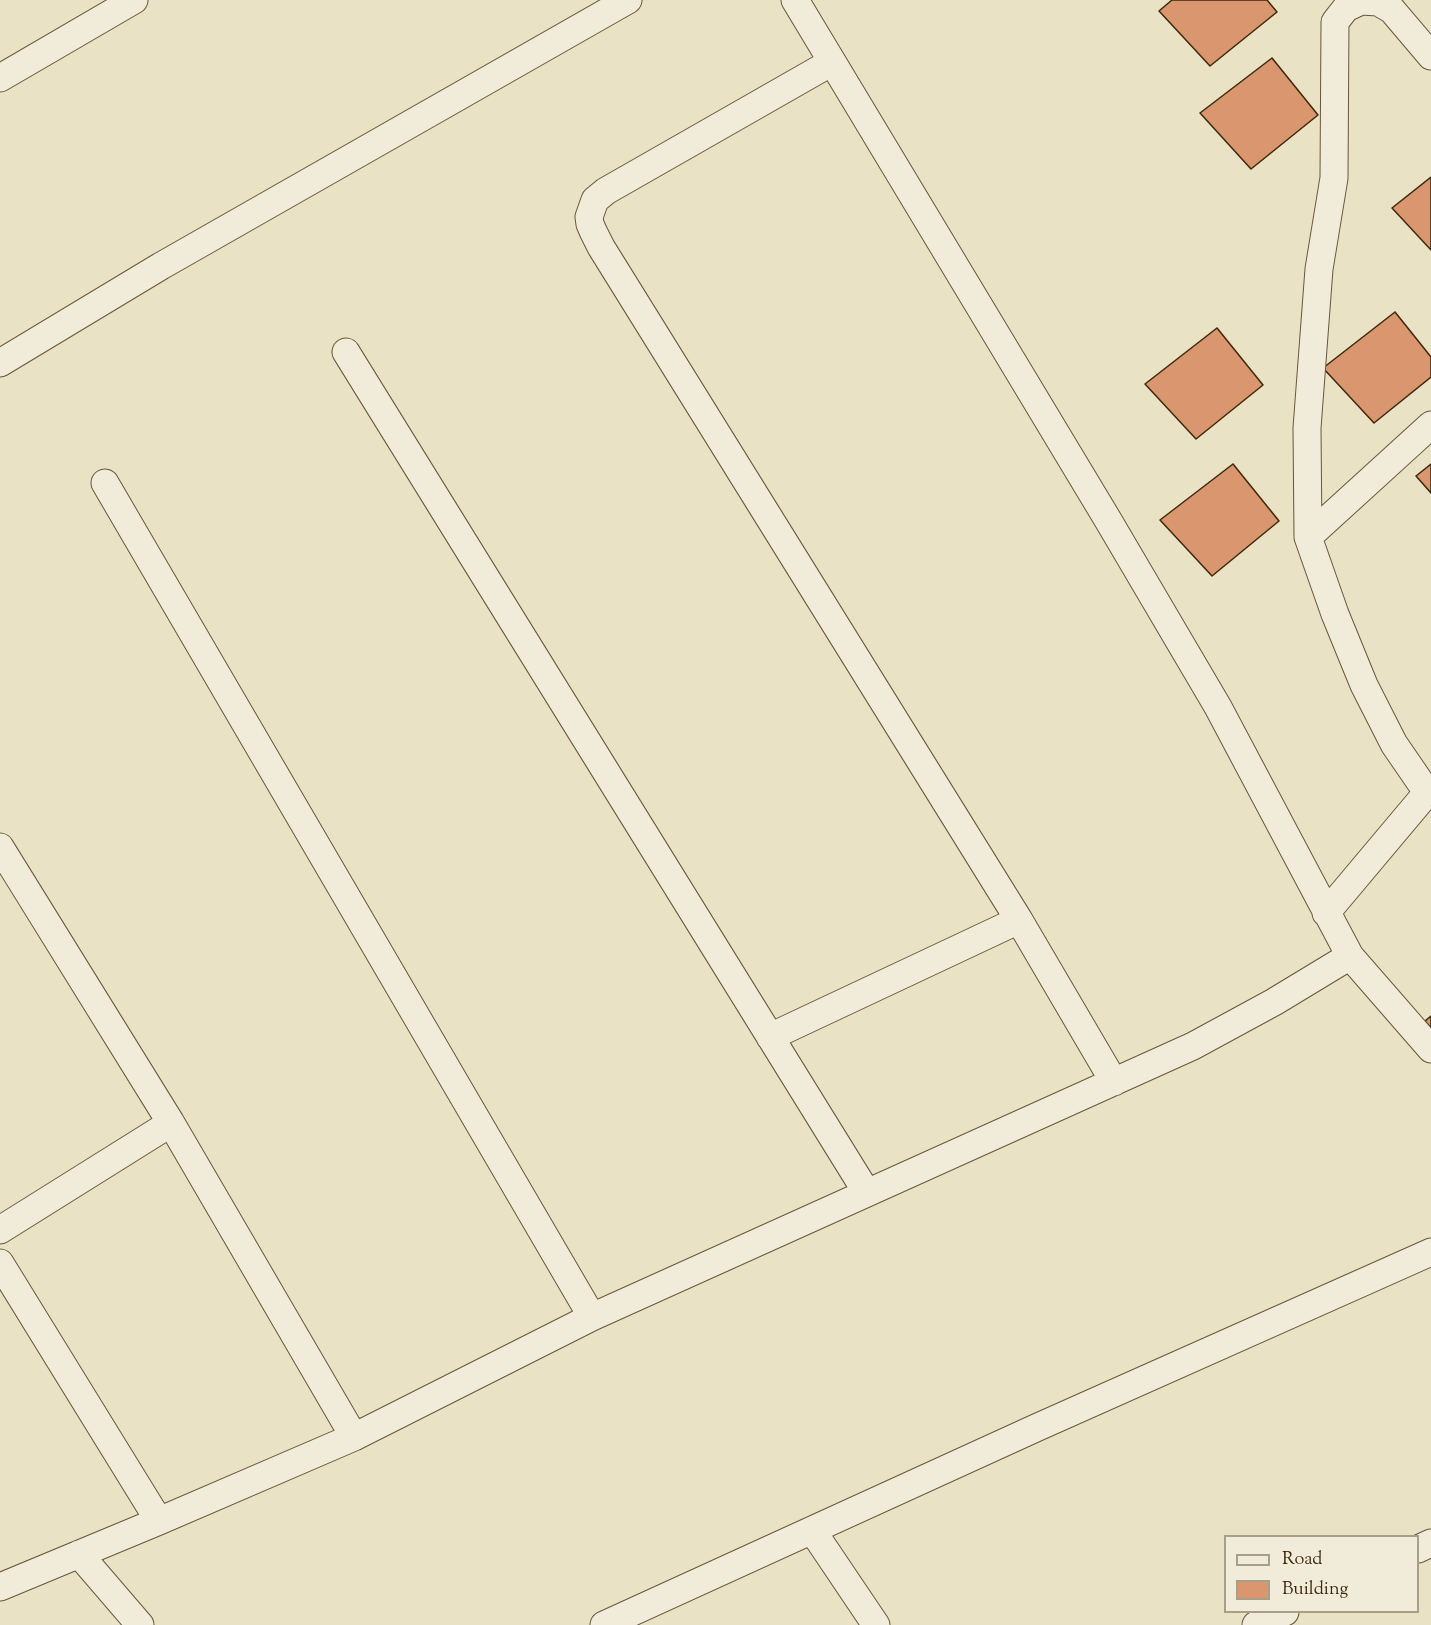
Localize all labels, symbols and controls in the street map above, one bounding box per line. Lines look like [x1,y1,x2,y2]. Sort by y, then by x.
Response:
legend [1224,1535,1419,1613]
text: Road [1282,1547,1322,1573]
text: Building [1282,1577,1348,1603]

